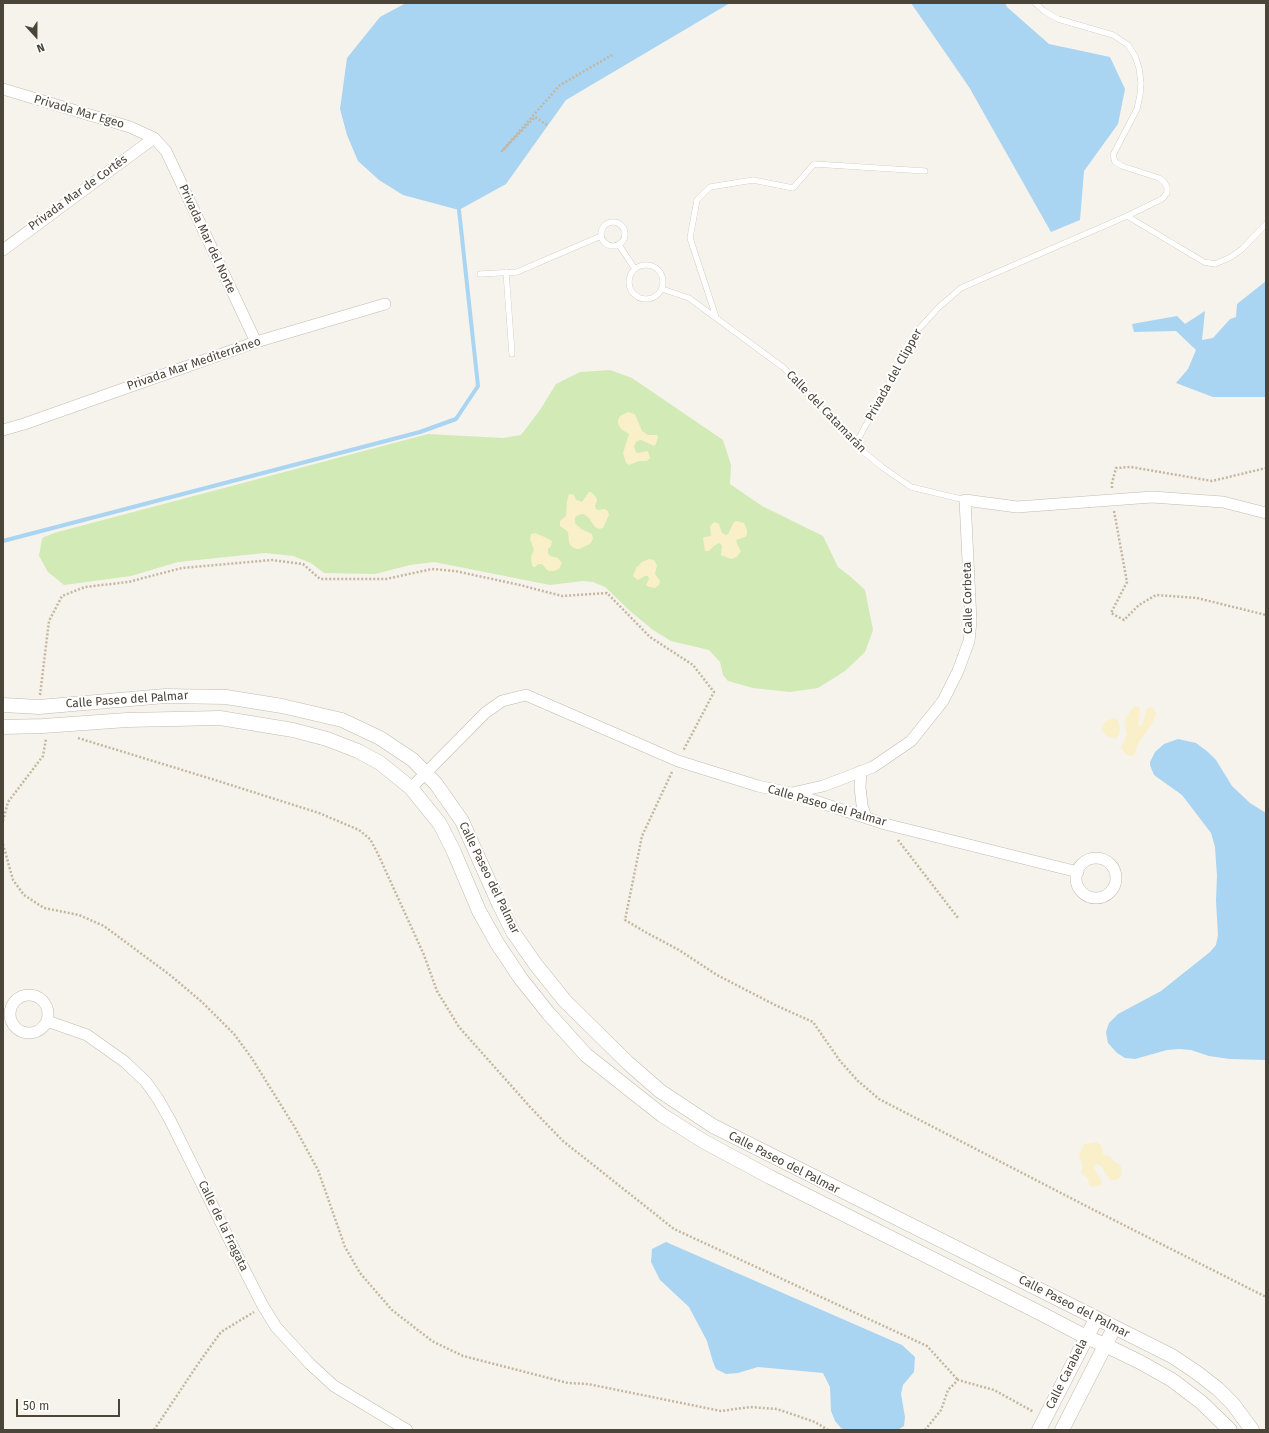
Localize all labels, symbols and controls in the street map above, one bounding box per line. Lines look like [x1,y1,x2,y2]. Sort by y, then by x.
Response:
north arrow [16,16,56,56]
text: N [35,40,46,55]
street label: Privada Mar Egeo [32,92,126,132]
street label: Privada Mar de Cortés [26,152,130,234]
street label: Privada Mar del Norte [175,182,239,296]
street label: Privada del Clipper [863,326,925,424]
street label: Privada Mar Mediterráneo [125,334,263,394]
street label: Calle del Catamarán [783,368,869,456]
street label: Calle Corbeta [960,562,976,634]
street label: Calle Paseo del Palmar [65,689,189,711]
street label: Calle Paseo del Palmar [766,782,888,830]
street label: Calle Paseo del Palmar [456,820,522,936]
street label: Calle Paseo del Palmar [726,1129,842,1197]
street label: Calle de la Fragata [195,1178,251,1274]
street label: Calle Paseo del Palmar [1016,1273,1132,1341]
street label: Calle Carabela [1043,1336,1091,1412]
scale bar [18,1391,122,1417]
text: 50 m [23,1399,49,1413]

